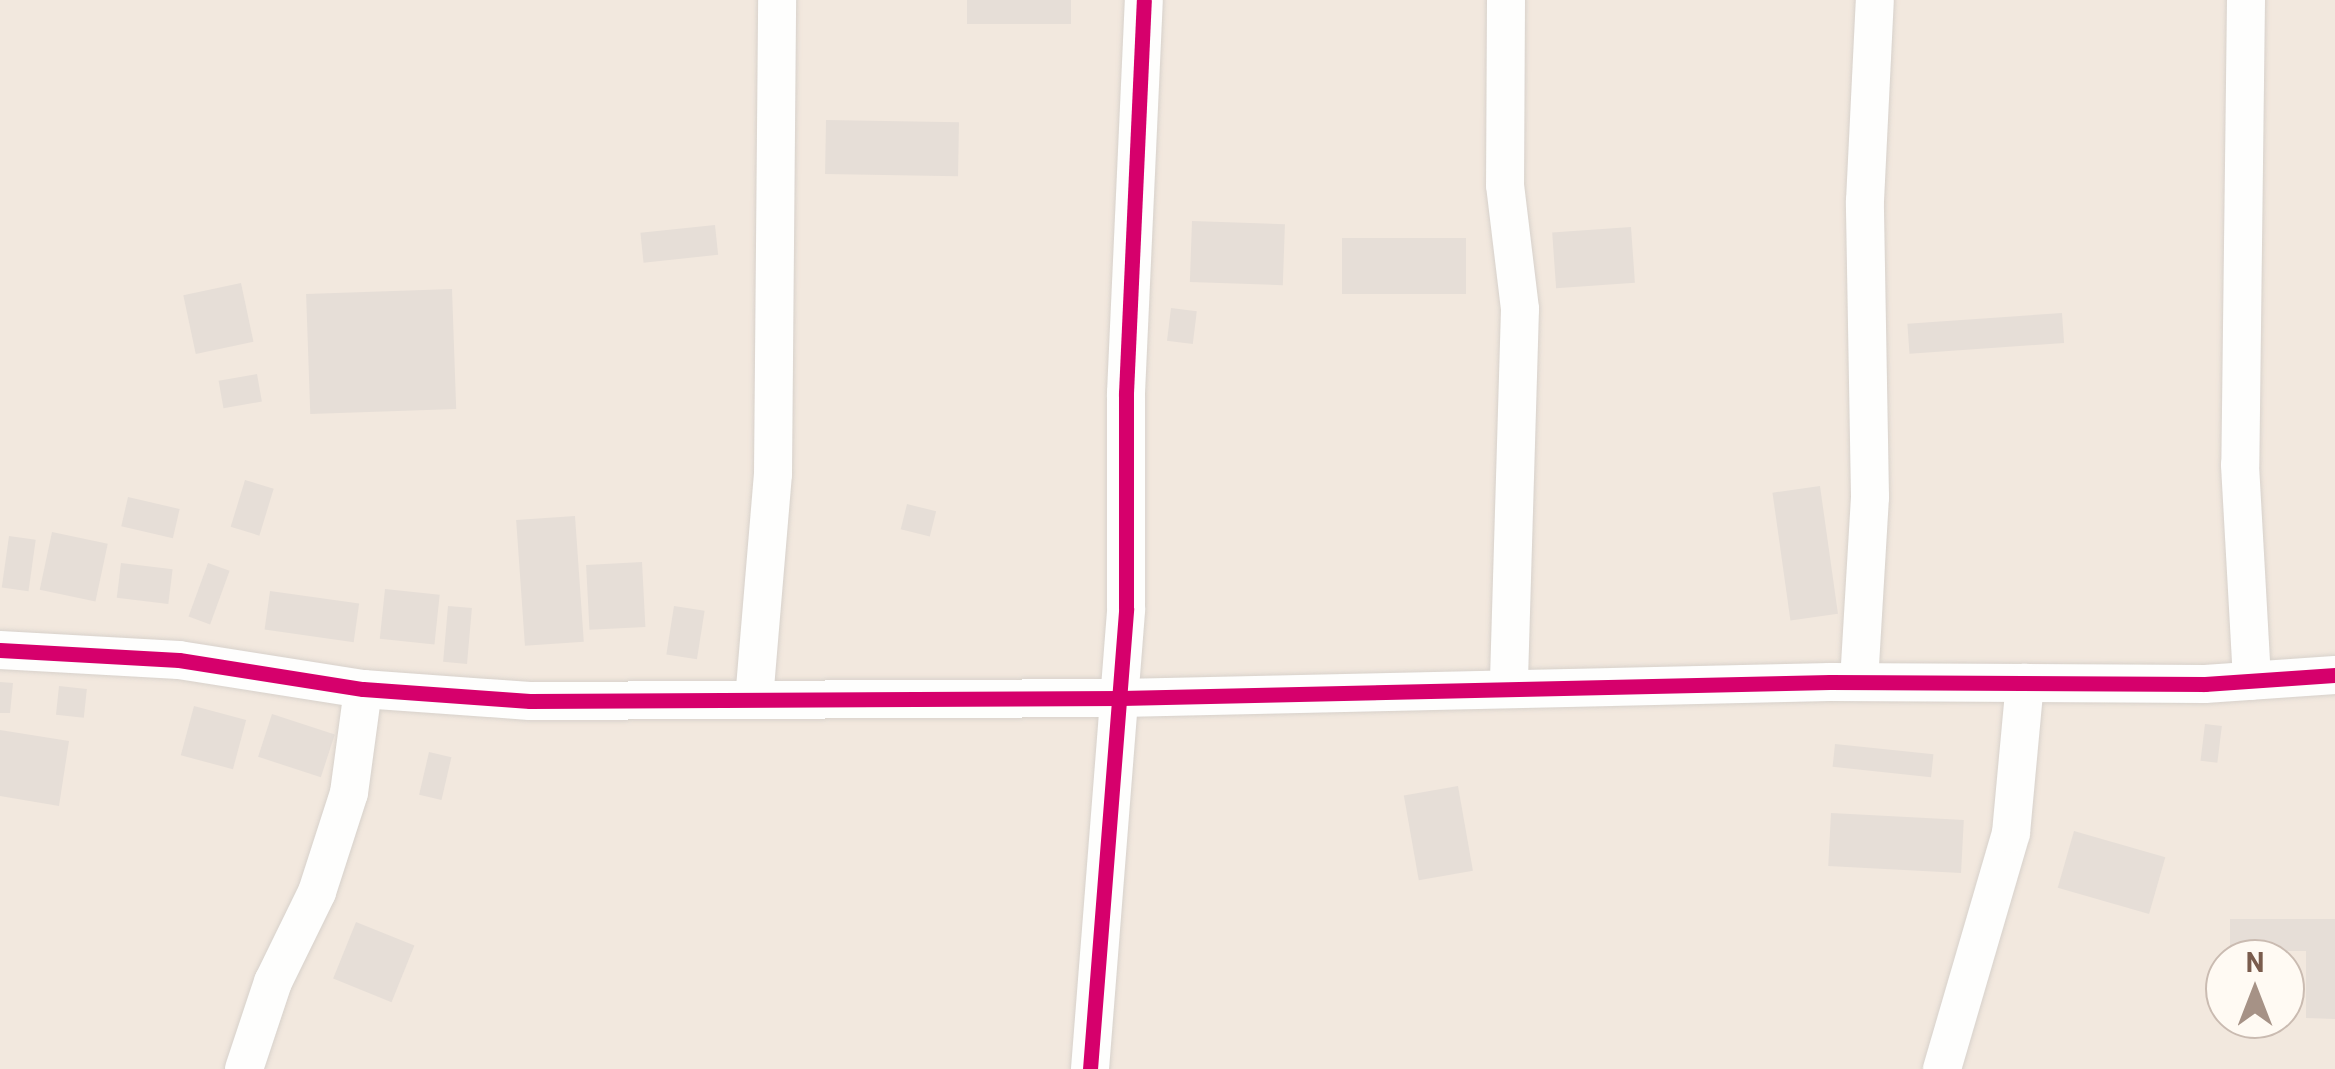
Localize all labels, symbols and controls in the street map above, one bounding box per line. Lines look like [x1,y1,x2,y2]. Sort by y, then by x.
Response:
north arrow [2205,939,2305,1039]
text: N [2246,944,2264,978]

